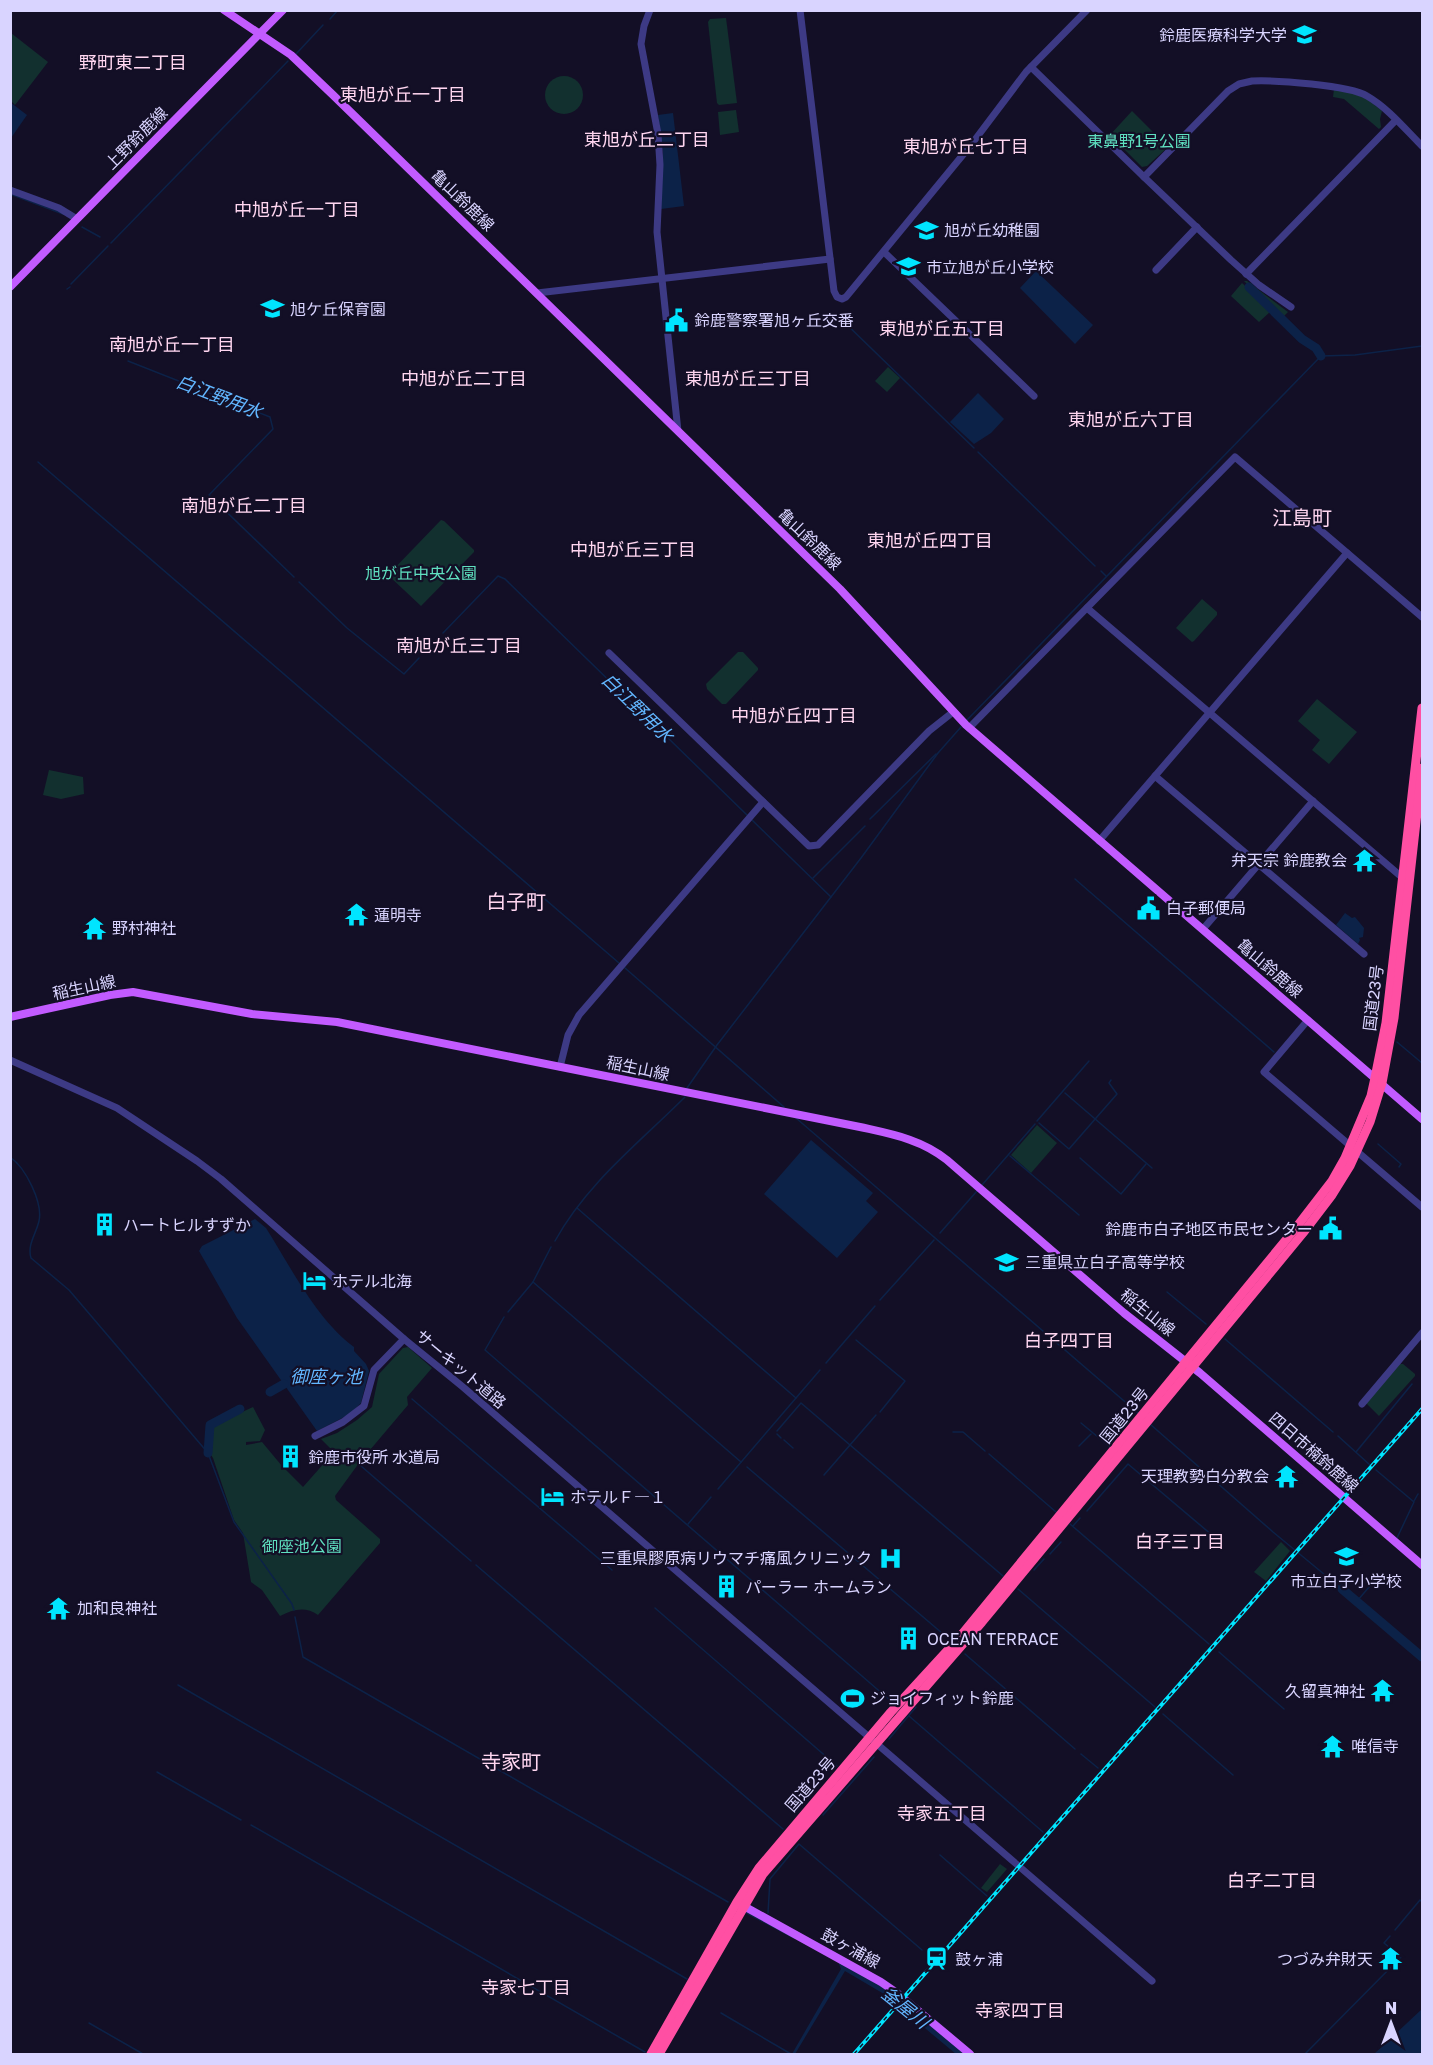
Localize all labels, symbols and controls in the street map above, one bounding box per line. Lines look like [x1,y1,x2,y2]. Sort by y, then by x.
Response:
school or university icon: 鈴鹿医療科学大学 [1292,22,1318,48]
place label: 鈴鹿医療科学大学 [1159,25,1287,45]
district label: 野町東二丁目 [79,51,187,73]
district label: 東旭が丘一丁目 [340,83,466,105]
street label: 上野鈴鹿線 [101,103,171,173]
district label: 東旭が丘二丁目 [584,128,710,150]
park label: 東鼻野1号公園 [1087,131,1191,151]
district label: 東旭が丘七丁目 [903,135,1029,157]
street label: 亀山鈴鹿線 [427,165,499,235]
district label: 中旭が丘一丁目 [234,198,360,220]
school or university icon: 旭が丘幼稚園 [913,217,939,243]
place label: 旭が丘幼稚園 [944,220,1040,240]
school or university icon: 市立旭が丘小学校 [895,254,921,280]
place label: 市立旭が丘小学校 [926,257,1054,277]
school or university icon: 旭ケ丘保育園 [259,296,285,322]
place label: 旭ケ丘保育園 [290,299,386,319]
public building icon: 鈴鹿警察署旭ヶ丘交番 [663,307,689,333]
place label: 鈴鹿警察署旭ヶ丘交番 [694,310,854,330]
district label: 東旭が丘五丁目 [879,317,1005,339]
district label: 南旭が丘一丁目 [109,333,235,355]
district label: 中旭が丘二丁目 [401,367,527,389]
district label: 東旭が丘三丁目 [685,367,811,389]
water label: 白江野用水 [173,370,267,423]
district label: 東旭が丘六丁目 [1068,408,1194,430]
district label: 南旭が丘二丁目 [181,494,307,516]
street label: 亀山鈴鹿線 [774,504,846,574]
district label: 江島町 [1272,505,1332,529]
district label: 東旭が丘四丁目 [867,529,993,551]
district label: 中旭が丘三丁目 [570,538,696,560]
park label: 旭が丘中央公園 [365,563,477,583]
district label: 南旭が丘三丁目 [396,634,522,656]
water label: 白江野用水 [598,668,679,748]
district label: 中旭が丘四丁目 [731,704,857,726]
temple icon: 弁天宗 鈴鹿教会 [1352,847,1378,873]
place label: 弁天宗 鈴鹿教会 [1231,850,1347,870]
district label: 白子町 [486,889,546,913]
public building icon: 白子郵便局 [1135,895,1161,921]
place label: 白子郵便局 [1166,898,1246,918]
temple icon: 蓮明寺 [343,902,369,928]
place label: 蓮明寺 [374,905,422,925]
temple icon: 野村神社 [81,915,107,941]
place label: 野村神社 [112,918,176,938]
street label: 亀山鈴鹿線 [1233,934,1307,1002]
street label: 国道23号 [1359,964,1387,1032]
street label: 稲生山線 [51,971,117,1003]
street label: 稲生山線 [605,1052,671,1084]
building icon: ハートヒルすずか [92,1212,118,1238]
place label: ハートヒルすずか [123,1215,251,1235]
public building icon: 鈴鹿市白子地区市民センター [1318,1216,1344,1242]
place label: 鈴鹿市白子地区市民センター [1105,1219,1313,1239]
school or university icon: 三重県立白子高等学校 [994,1249,1020,1275]
place label: 三重県立白子高等学校 [1025,1252,1185,1272]
hotel icon: ホテル北海 [301,1268,327,1294]
place label: ホテル北海 [332,1271,412,1291]
street label: 稲生山線 [1117,1284,1179,1340]
street label: サーキット道路 [412,1325,510,1413]
district label: 白子四丁目 [1024,1329,1114,1351]
water label: 御座ヶ池 [290,1365,364,1387]
street label: 国道23号 [1095,1383,1153,1447]
street label: 四日市楠鈴鹿線 [1265,1408,1363,1496]
building icon: 鈴鹿市役所 水道局 [277,1444,303,1470]
place label: 鈴鹿市役所 水道局 [308,1447,440,1467]
temple icon: 天理教勢白分教会 [1274,1463,1300,1489]
place label: 天理教勢白分教会 [1141,1466,1269,1486]
hotel icon: ホテルＦ―１ [539,1484,565,1510]
place label: ホテルＦ―１ [570,1487,666,1507]
district label: 白子三丁目 [1135,1530,1225,1552]
park label: 御座池公園 [262,1536,342,1556]
school or university icon: 市立白子小学校 [1333,1543,1359,1569]
hospital icon: 三重県膠原病リウマチ痛風クリニック [877,1545,903,1571]
place label: 三重県膠原病リウマチ痛風クリニック [600,1548,872,1568]
place label: 市立白子小学校 [1290,1571,1402,1591]
building icon: パーラー ホームラン [714,1574,740,1600]
place label: パーラー ホームラン [745,1577,892,1597]
temple icon: 加和良神社 [46,1595,72,1621]
place label: 加和良神社 [77,1598,157,1618]
building icon: OCEAN TERRACE [896,1626,922,1652]
place label: OCEAN TERRACE [927,1629,1059,1649]
temple icon: 久留真神社 [1370,1678,1396,1704]
place label: 久留真神社 [1285,1681,1365,1701]
sports icon: ジョイフィット鈴鹿 [839,1685,865,1711]
place label: ジョイフィット鈴鹿 [870,1688,1014,1708]
temple icon: 唯信寺 [1320,1733,1346,1759]
place label: 唯信寺 [1351,1736,1399,1756]
district label: 寺家町 [481,1749,541,1773]
street label: 国道23号 [781,1752,839,1816]
district label: 寺家五丁目 [897,1802,987,1824]
district label: 白子二丁目 [1227,1869,1317,1891]
street label: 鼓ヶ浦線 [818,1924,884,1972]
station icon: 鼓ヶ浦 [924,1946,950,1972]
temple icon: つづみ弁財天 [1378,1946,1404,1972]
place label: 鼓ヶ浦 [955,1949,1003,1969]
place label: つづみ弁財天 [1277,1949,1373,1969]
district label: 寺家七丁目 [481,1976,571,1998]
water label: 釜屋川 [878,1982,935,2034]
north arrow [1361,1993,1421,2053]
text: N [1385,1998,1397,2018]
district label: 寺家四丁目 [975,1999,1065,2021]

